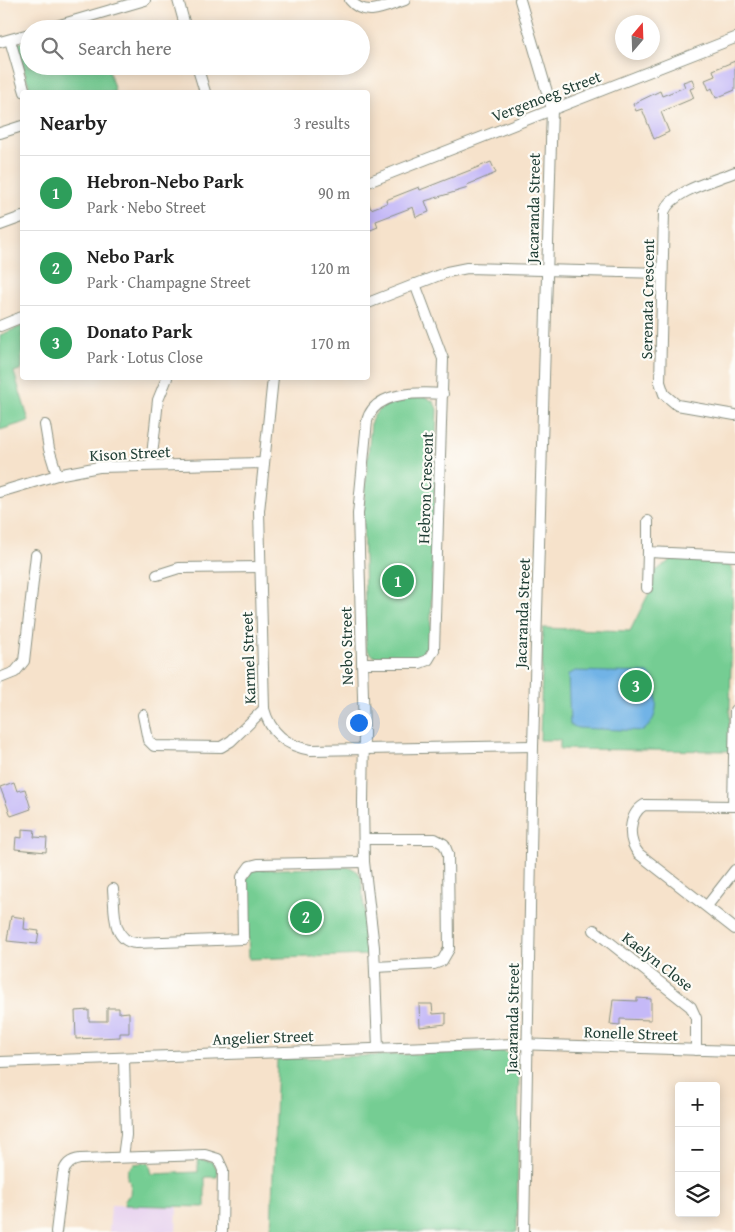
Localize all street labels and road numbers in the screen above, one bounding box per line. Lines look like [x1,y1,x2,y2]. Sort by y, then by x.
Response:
street label: Vergenoeg Street [488,64,605,128]
street label: Jacaranda Street [520,152,546,265]
street label: Serenata Crescent [634,238,660,360]
street label: Hebron Crescent [411,431,439,544]
street label: Kison Street [89,439,172,467]
street label: Jacaranda Street [508,557,536,671]
street label: Nebo Street [333,606,359,685]
street label: Karmel Street [234,611,262,705]
street label: Kaelyn Close [617,925,699,997]
street label: Jacaranda Street [499,962,525,1075]
street label: Ronelle Street [583,1019,679,1047]
street label: Angelier Street [212,1023,314,1051]

